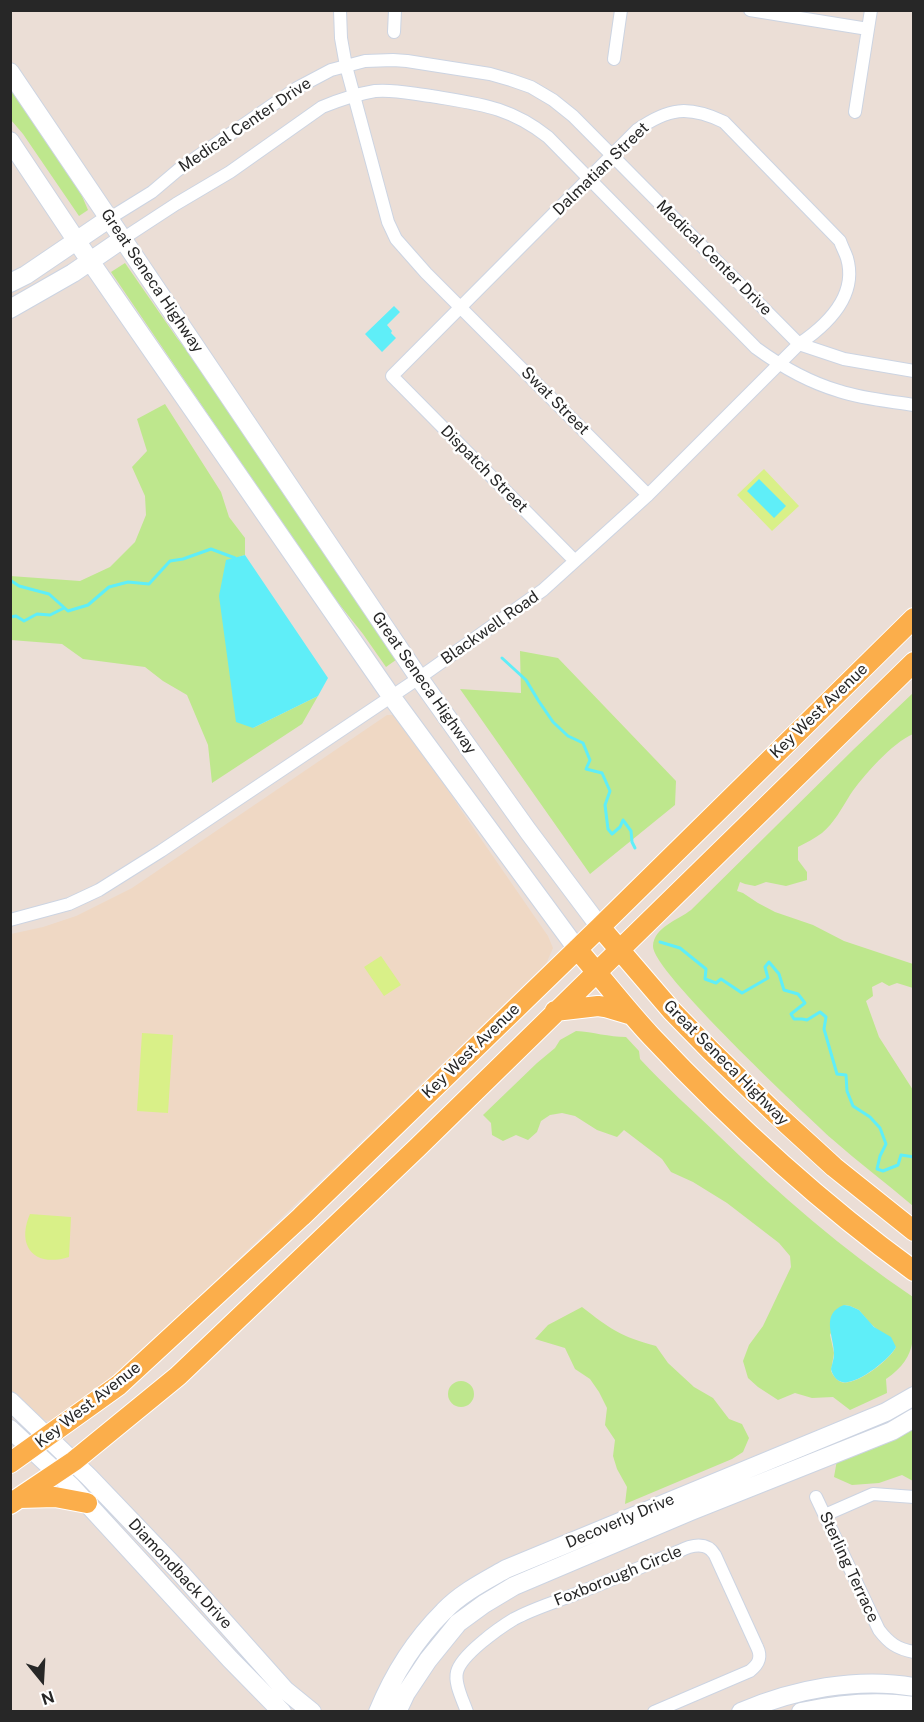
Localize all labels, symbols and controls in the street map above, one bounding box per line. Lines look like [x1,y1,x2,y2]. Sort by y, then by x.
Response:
street label: Medical Center Drive [175,74,315,176]
street label: Dalmatian Street [549,118,653,220]
street label: Medical Center Drive [652,196,776,320]
street label: Great Seneca Highway [97,205,207,357]
street label: Swat Street [517,363,593,439]
street label: Dispatch Street [436,421,532,517]
street label: Blackwell Road [437,587,543,669]
street label: Great Seneca Highway [368,608,480,758]
street label: Key West Avenue [766,660,872,762]
street label: Great Seneca Highway [659,996,793,1130]
street label: Key West Avenue [418,1000,524,1102]
street label: Key West Avenue [32,1358,144,1452]
street label: Decoverly Drive [563,1489,677,1553]
street label: Sterling Terrace [815,1509,883,1625]
street label: Diamondback Drive [124,1515,236,1633]
street label: Foxborough Circle [551,1542,685,1610]
north arrow [12,1650,72,1710]
text: N [39,1687,57,1709]

